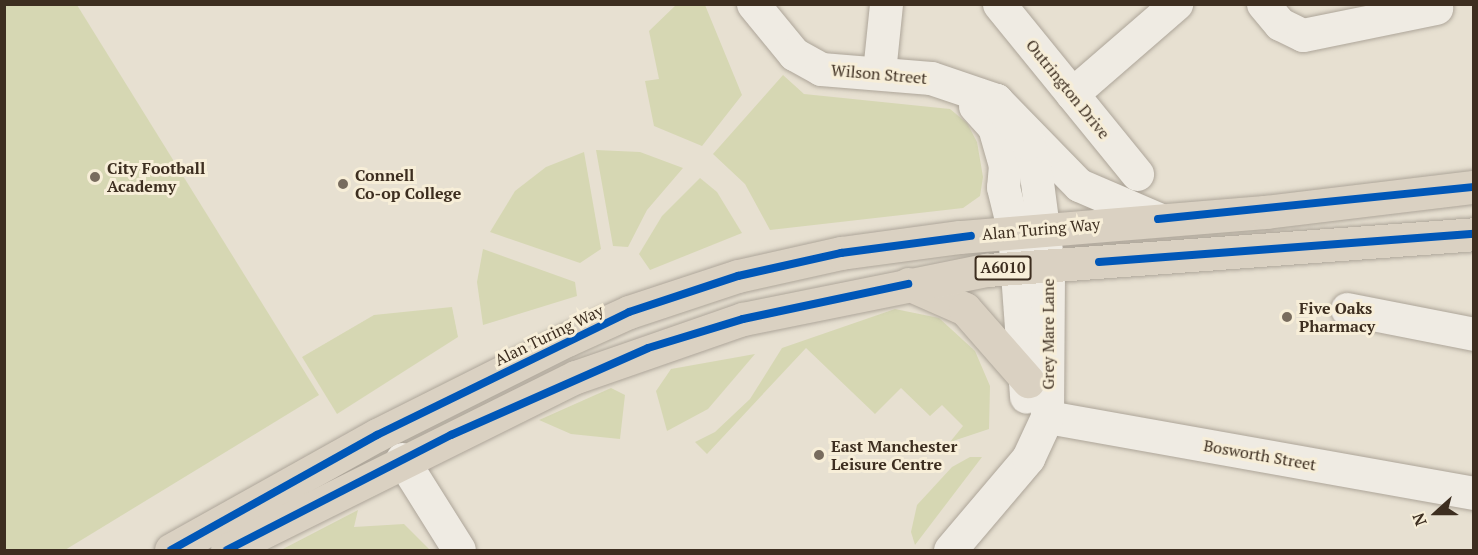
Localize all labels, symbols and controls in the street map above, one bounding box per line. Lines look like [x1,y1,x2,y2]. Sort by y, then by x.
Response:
street label: Outrington Drive [1022,35,1114,143]
street label: Wilson Street [830,60,928,88]
place label: City Football Academy [107,158,205,196]
place label: Connell Co-op College [355,165,461,203]
marker: City Football Academy [88,170,102,184]
marker: Connell Co-op College [336,177,350,191]
street label: Alan Turing Way [981,214,1101,244]
road number: A6010 [974,256,1032,280]
street label: Grey Mare Lane [1038,278,1058,390]
place label: Five Oaks Pharmacy [1299,298,1375,336]
street label: Alan Turing Way [491,300,607,370]
marker: Five Oaks Pharmacy [1280,310,1294,324]
place label: East Manchester Leisure Centre [831,436,957,474]
street label: Bosworth Street [1202,436,1318,474]
marker: East Manchester Leisure Centre [812,448,826,462]
north arrow [1406,483,1466,543]
text: N [1407,510,1432,529]

